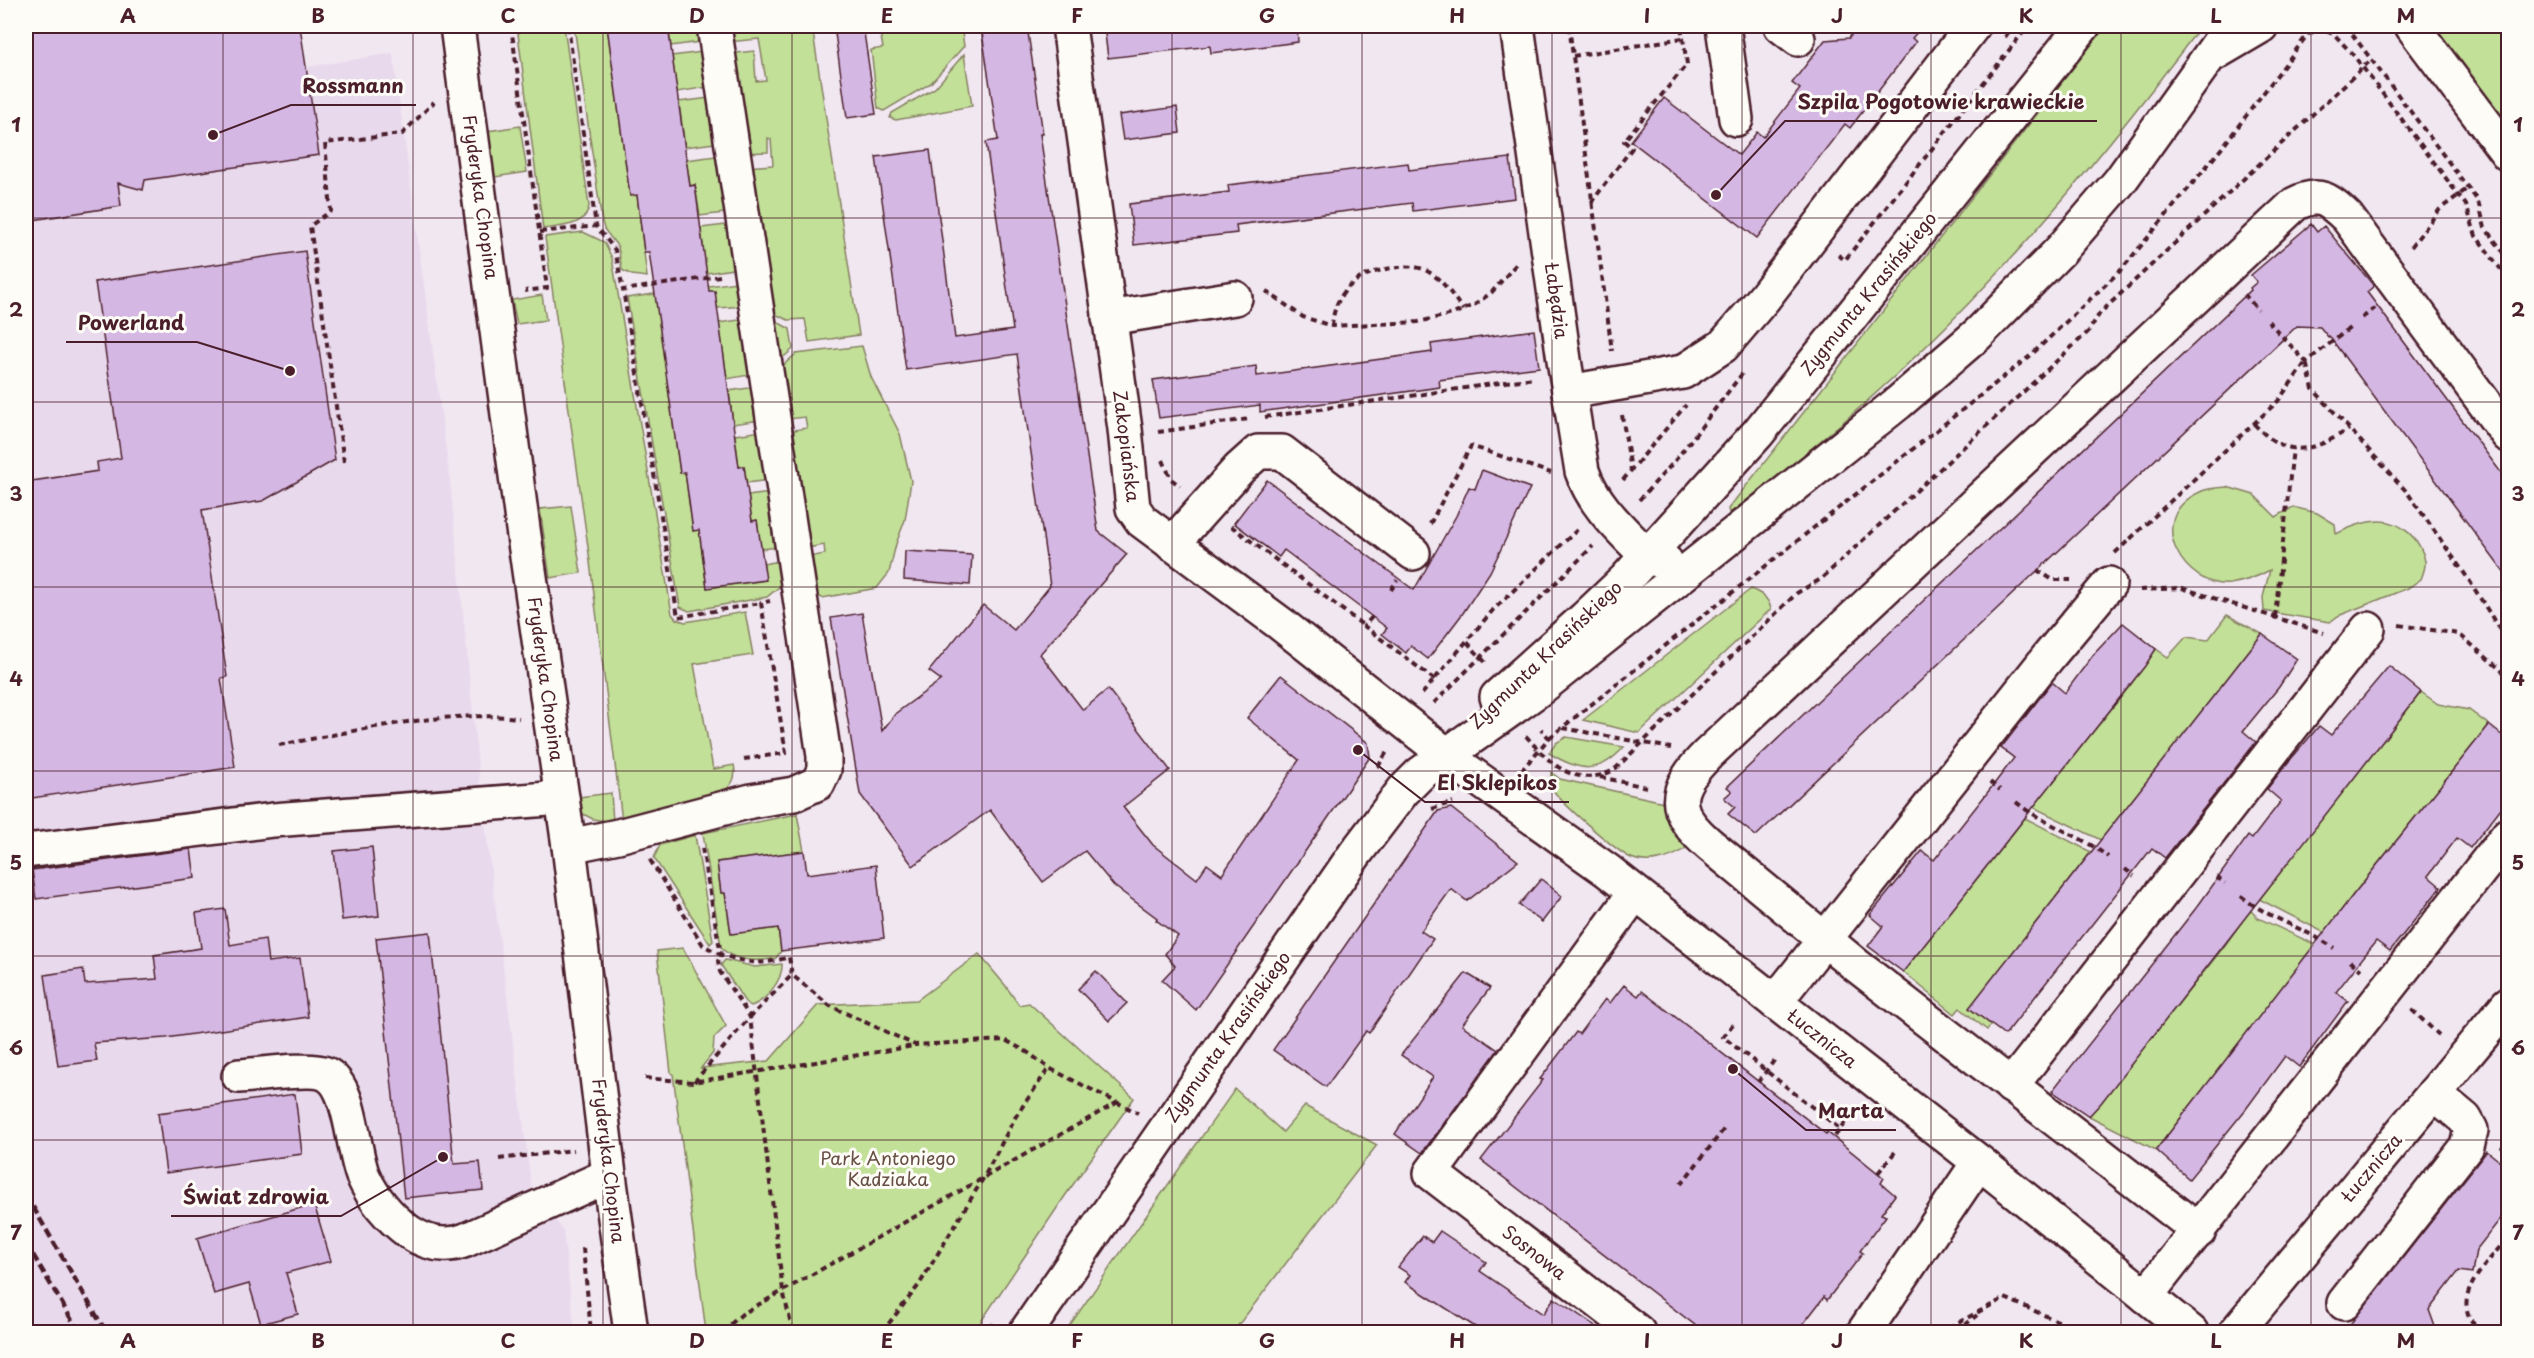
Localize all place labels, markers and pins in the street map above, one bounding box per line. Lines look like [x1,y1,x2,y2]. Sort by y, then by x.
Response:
callout: Rossmann [291,67,416,105]
callout: Szpila Pogotowie krawieckie [1785,83,2097,121]
callout: Powerland [66,304,197,342]
callout: El Sklepikos [1425,764,1569,802]
callout: Marta [1806,1092,1896,1130]
callout: Świat zdrowia [171,1178,341,1216]

